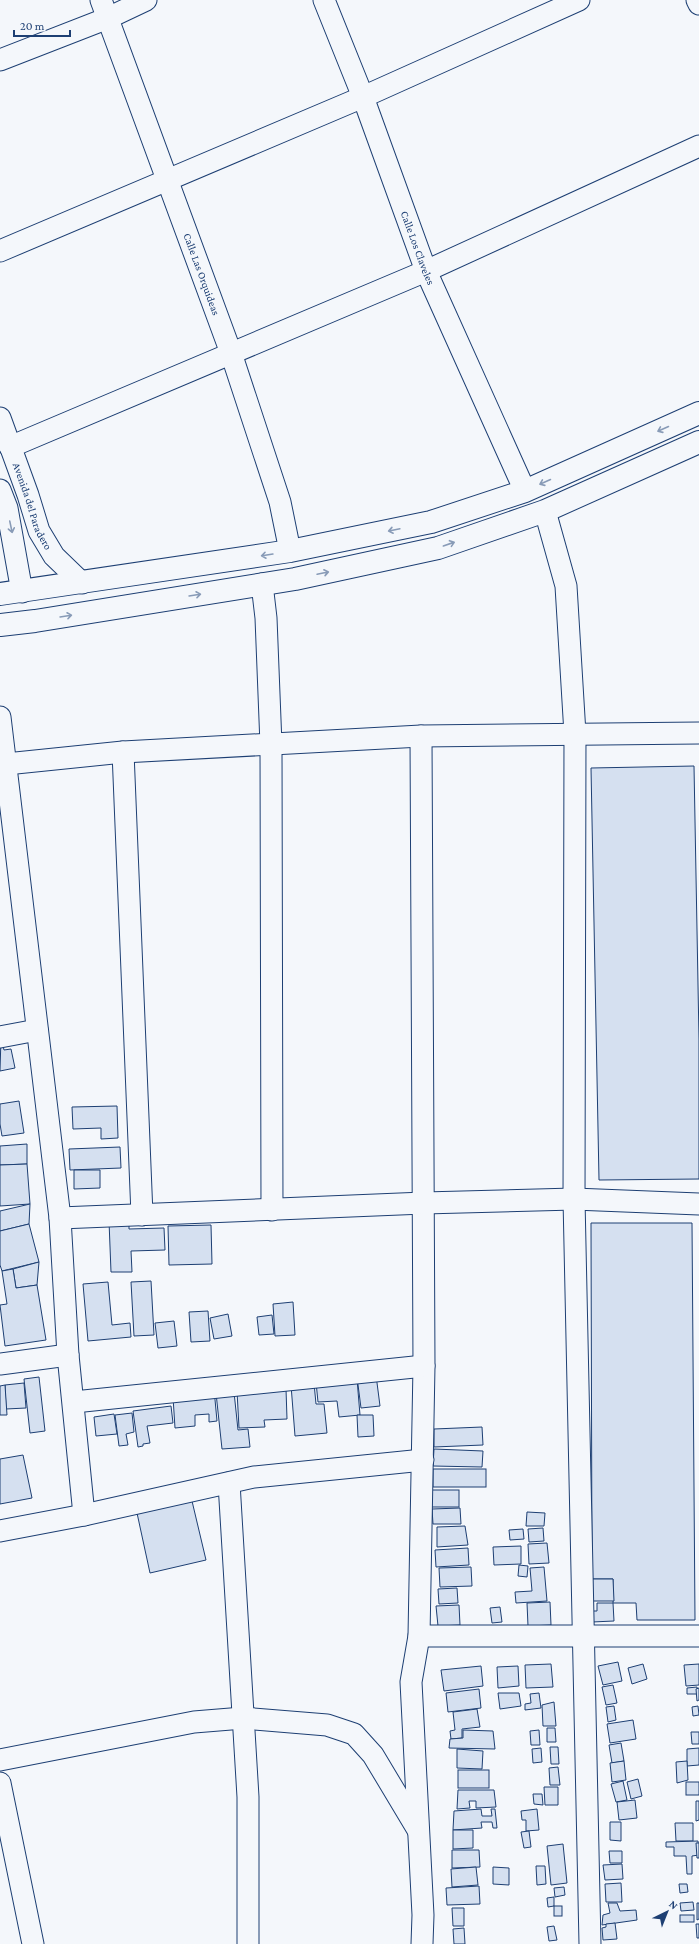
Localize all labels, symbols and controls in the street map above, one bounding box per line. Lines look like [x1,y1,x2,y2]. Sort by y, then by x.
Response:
scale bar [14,12,70,38]
text: 20 m [20,19,45,33]
street label: Calle Los Claveles [399,209,437,287]
street label: Calle Las Orquideas [181,231,223,317]
one-way arrow [658,426,670,433]
street label: Avenida del Paradero [11,461,55,552]
one-way arrow [539,479,551,486]
one-way arrow [7,521,15,534]
one-way arrow [388,526,401,534]
one-way arrow [443,540,456,547]
one-way arrow [261,551,274,559]
one-way arrow [316,568,329,576]
one-way arrow [188,591,201,599]
one-way arrow [59,612,72,620]
north arrow [647,1892,687,1932]
text: N [667,1898,681,1912]

